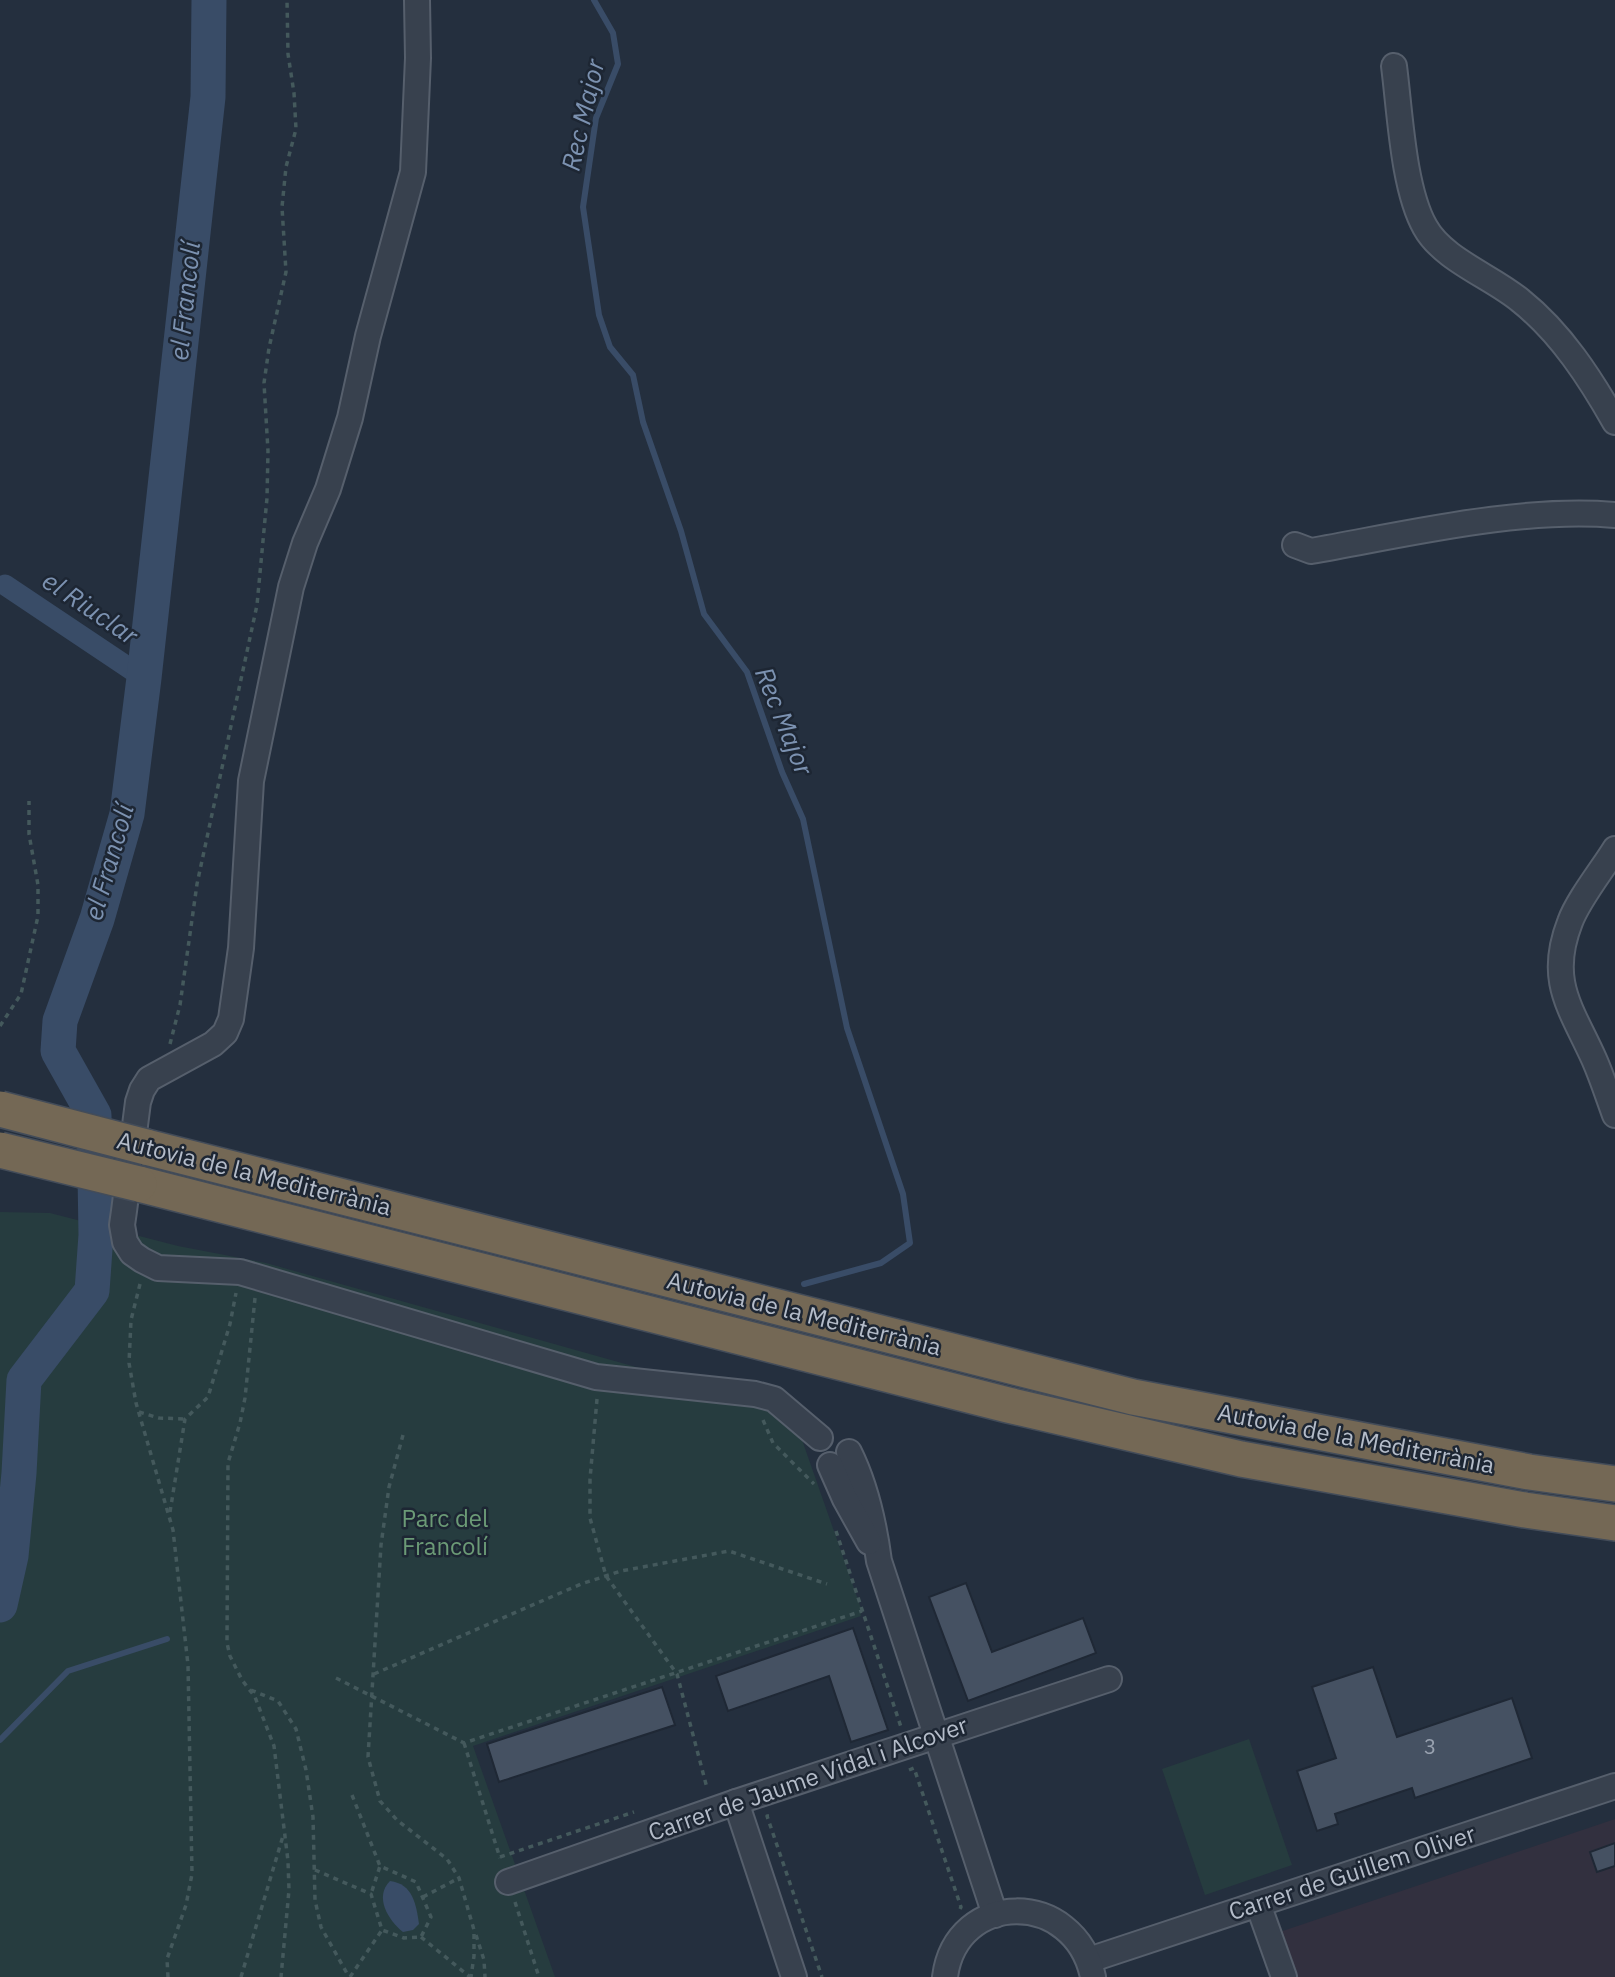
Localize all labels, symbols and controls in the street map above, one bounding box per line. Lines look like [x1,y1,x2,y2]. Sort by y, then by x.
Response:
water label: Rec Major [553,54,612,174]
water label: el Francolí [161,238,207,362]
water label: el Riuclar [36,563,146,652]
water label: Rec Major [748,662,823,781]
water label: el Francolí [75,798,141,924]
street label: Autovia de la Mediterrània [114,1123,395,1223]
street label: Autovia de la Mediterrània [664,1263,945,1363]
street label: Autovia de la Mediterrània [1215,1395,1498,1481]
park label: Parc del Francolí [401,1502,489,1562]
street label: Carrer de Jaume Vidal i Alcover [644,1708,972,1848]
house number: 3 [1424,1732,1436,1760]
street label: Carrer de Guillem Oliver [1224,1817,1479,1927]

